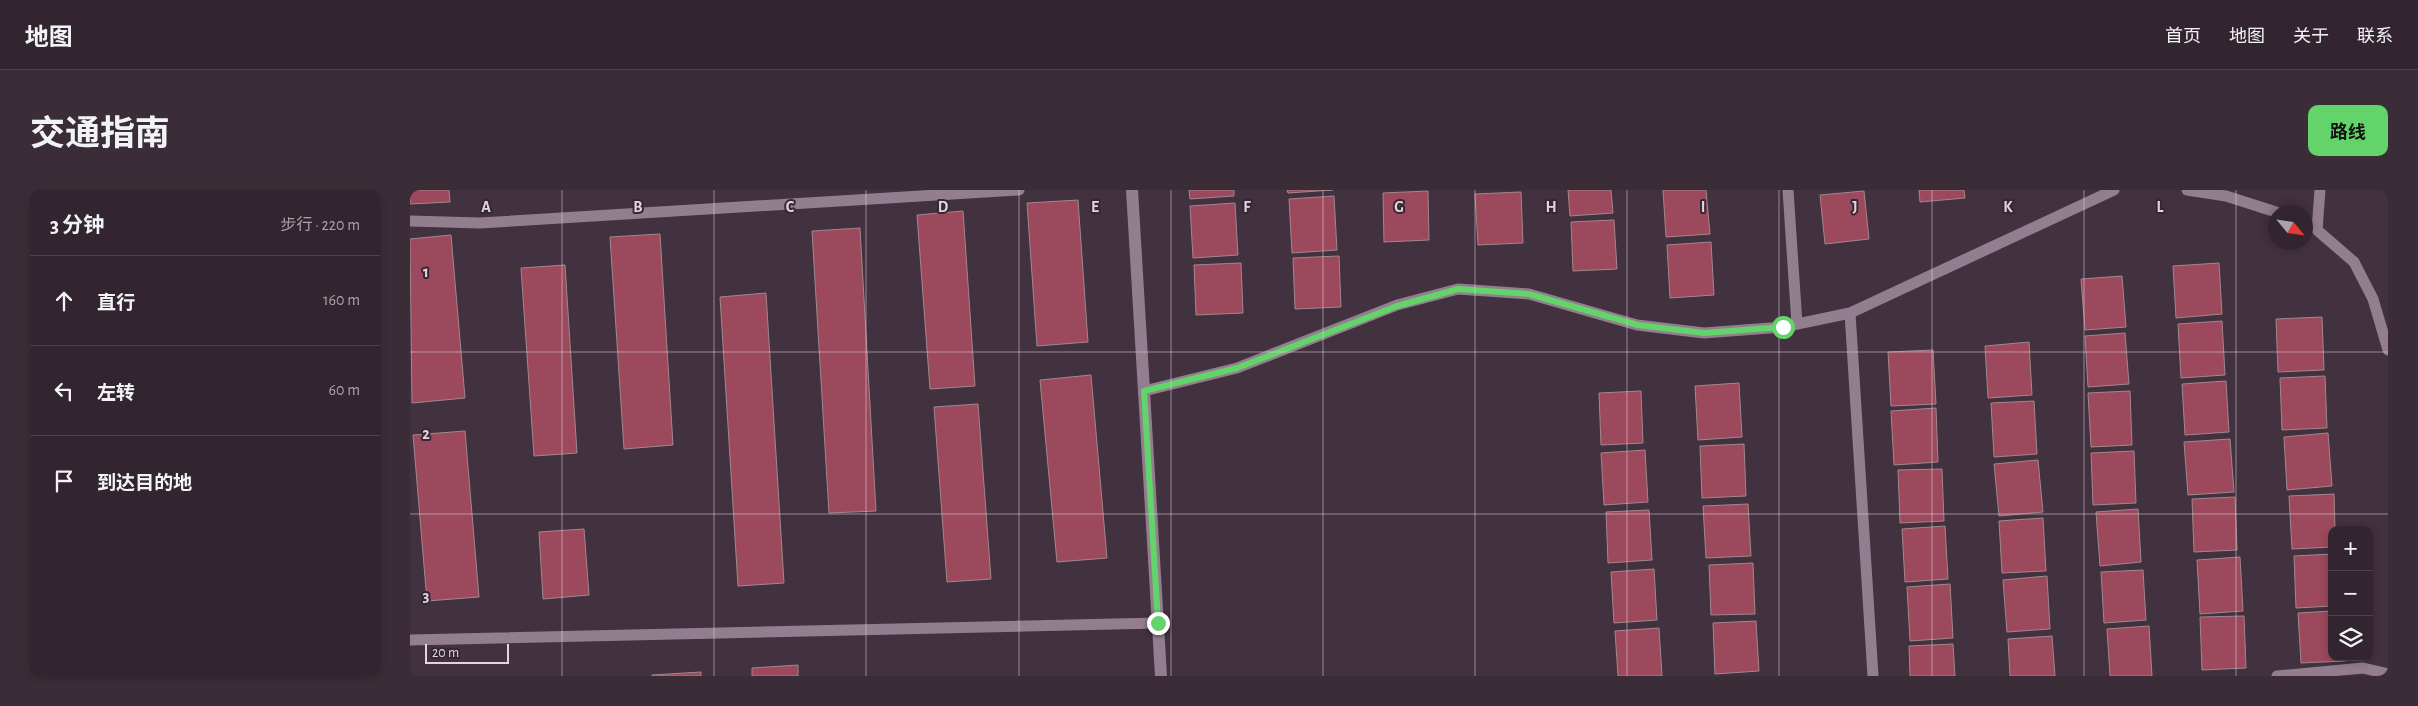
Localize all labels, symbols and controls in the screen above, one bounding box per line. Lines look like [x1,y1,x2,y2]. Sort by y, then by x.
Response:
text: 地图 [25,26,73,50]
text: 首页 [2165,28,2201,46]
text: 地图 [2229,28,2265,46]
text: 关于 [2293,28,2329,46]
text: 联系 [2357,28,2393,46]
button: 路线 [2308,105,2388,156]
text: 交通指南 [30,117,170,152]
text: A [481,199,491,215]
text: B [633,199,643,215]
text: C [786,199,795,215]
text: D [938,199,949,215]
text: E [1091,199,1099,215]
text: F [1243,199,1251,215]
text: G [1394,199,1404,215]
text: H [1545,199,1557,215]
text: I [1701,199,1705,215]
text: J [1852,199,1858,215]
text: K [2003,199,2013,215]
text: L [2157,199,2164,215]
north arrow [2268,205,2313,250]
text: 3 分钟 [50,215,104,236]
text: 步行 · 220 m [281,217,360,233]
text: 1 [423,264,429,280]
icon: ahead [50,287,78,315]
text: 160 m [323,292,360,308]
text: 直行 [97,294,135,313]
route start [1772,316,1795,339]
icon: left [50,377,78,405]
text: 60 m [329,382,360,398]
text: 左转 [97,384,135,403]
text: 2 [422,426,430,442]
icon: arrive [50,467,78,495]
text: 到达目的地 [97,474,192,493]
map controls [2328,526,2373,661]
button: + [2328,526,2373,571]
button: − [2328,571,2373,616]
text: 3 [423,588,430,604]
route end [1147,612,1170,635]
button: layers [2328,616,2373,661]
scale bar [425,641,509,664]
text: 20 m [432,646,459,660]

